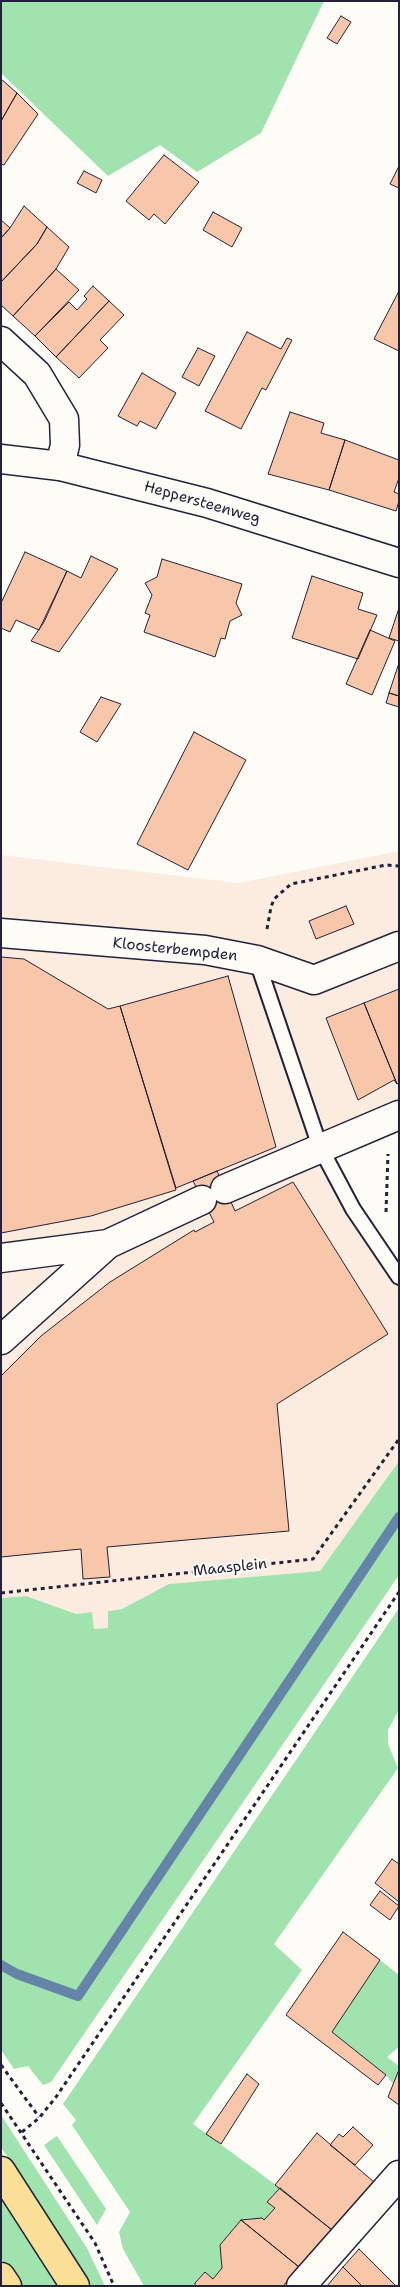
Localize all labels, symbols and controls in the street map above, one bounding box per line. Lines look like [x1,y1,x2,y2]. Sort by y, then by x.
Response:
street label: Heppersteenweg [142,478,262,528]
street label: Kloosterbempden [112,935,238,965]
street label: Maasplein [192,1555,268,1581]

